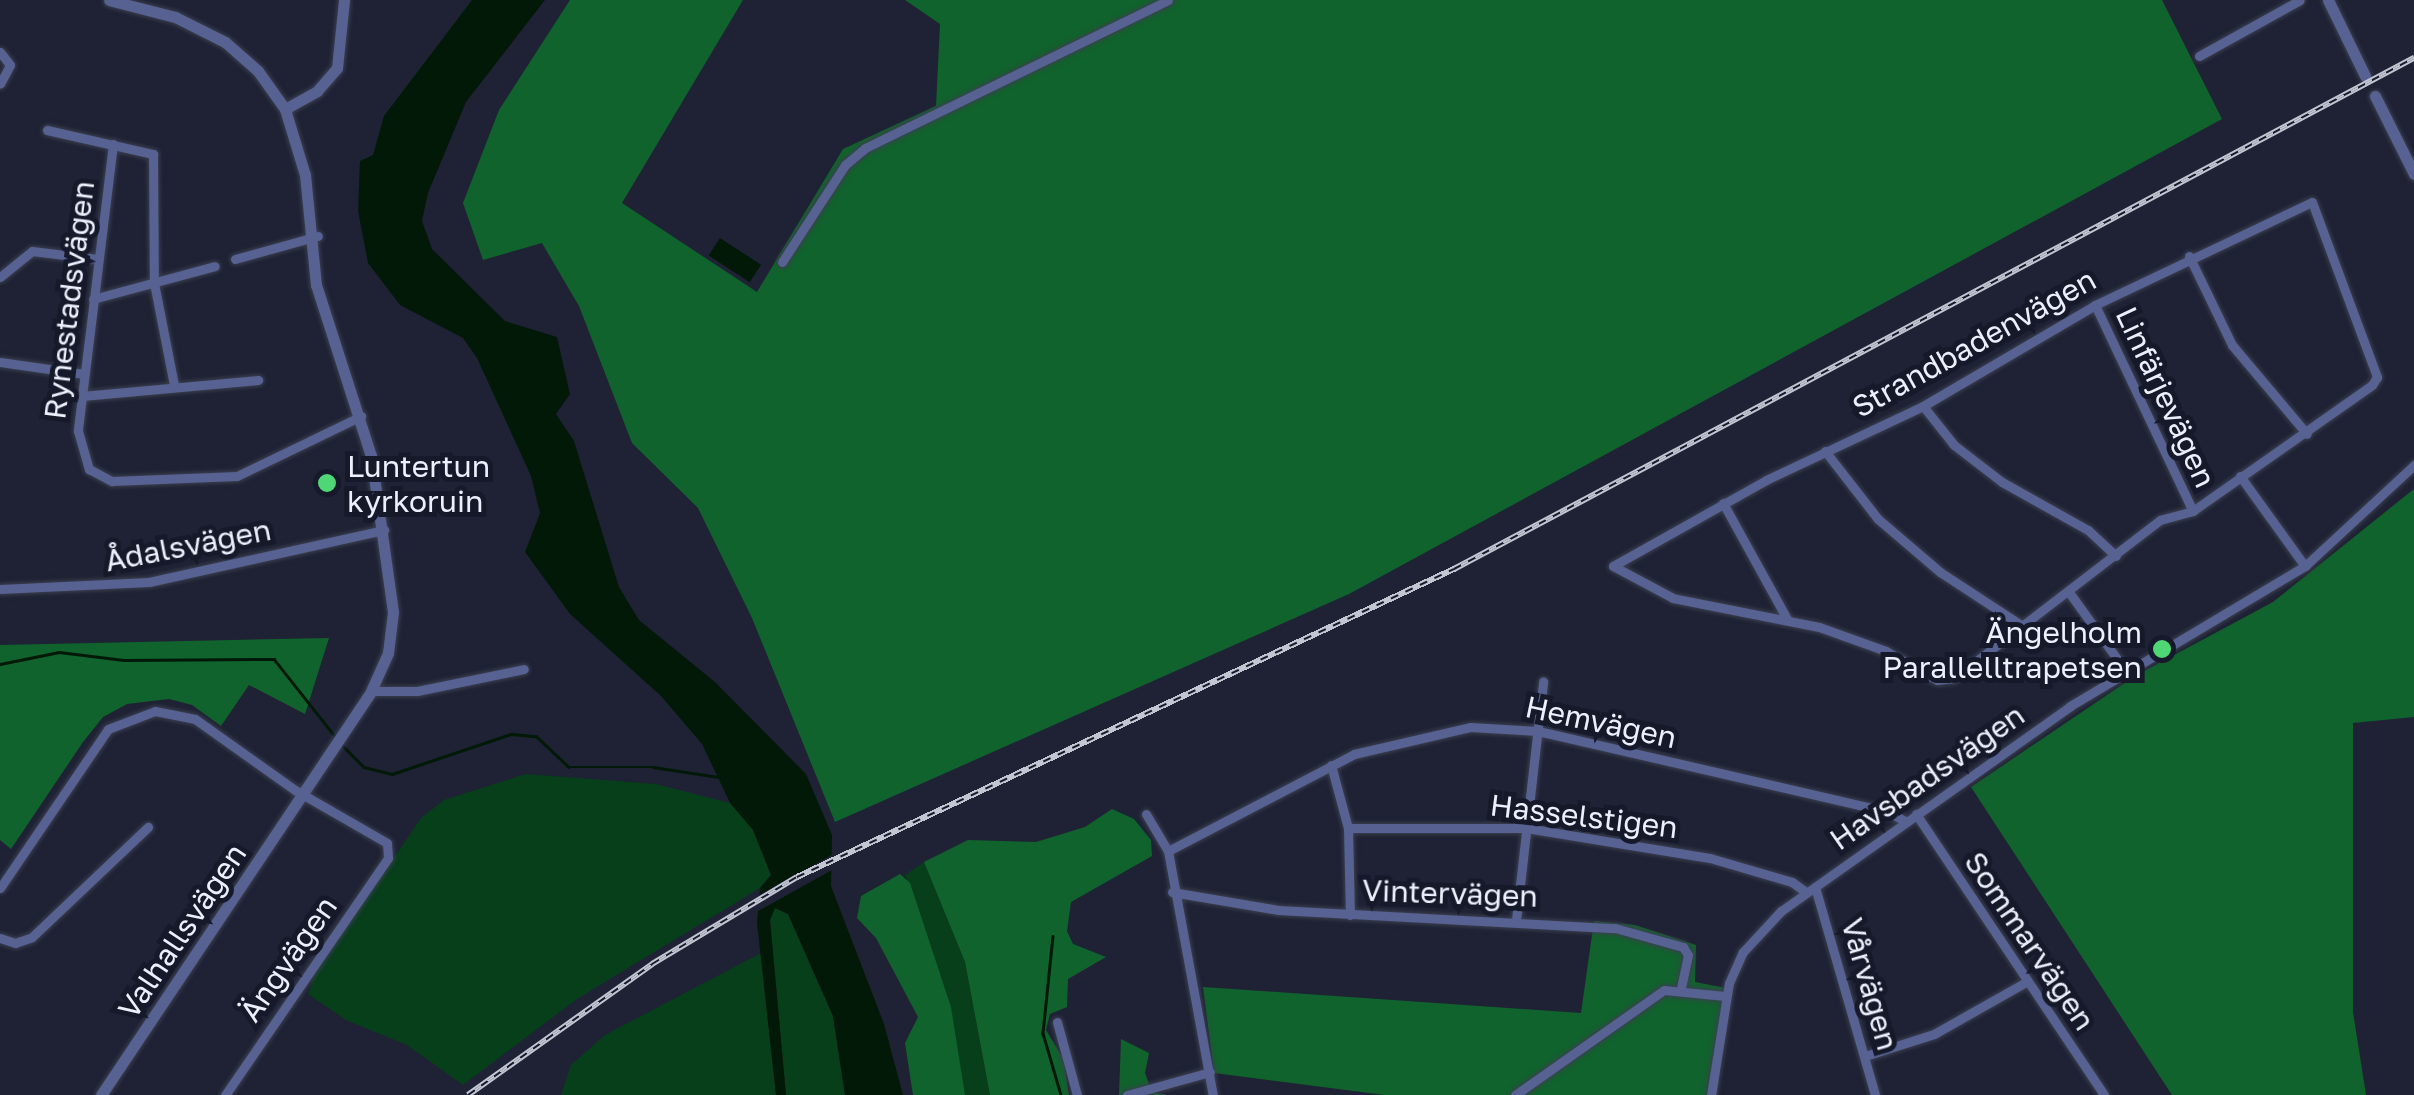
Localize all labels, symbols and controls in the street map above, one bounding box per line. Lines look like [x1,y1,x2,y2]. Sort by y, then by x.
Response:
street label: Rynestadsvägen [37,179,101,421]
street label: Strandbadenvägen [1846,261,2102,425]
street label: Linfärjevägen [2109,301,2223,493]
place label: Luntertun kyrkoruin [347,448,490,518]
marker: Luntertun kyrkoruin [316,472,338,494]
street label: Ådalsvägen [102,511,274,579]
place label: Ängelholm Parallelltrapetsen [1883,614,2142,684]
marker: Ängelholm Parallelltrapetsen [2151,638,2173,660]
street label: Hemvägen [1522,688,1680,756]
street label: Havsbadsvägen [1823,697,2031,857]
street label: Hasselstigen [1488,787,1680,845]
street label: Valhallsvägen [110,837,254,1025]
street label: Sommarvägen [1957,845,2103,1037]
street label: Vintervägen [1362,872,1538,914]
street label: Ängvägen [232,890,344,1028]
street label: Vårvägen [1834,914,1906,1054]

